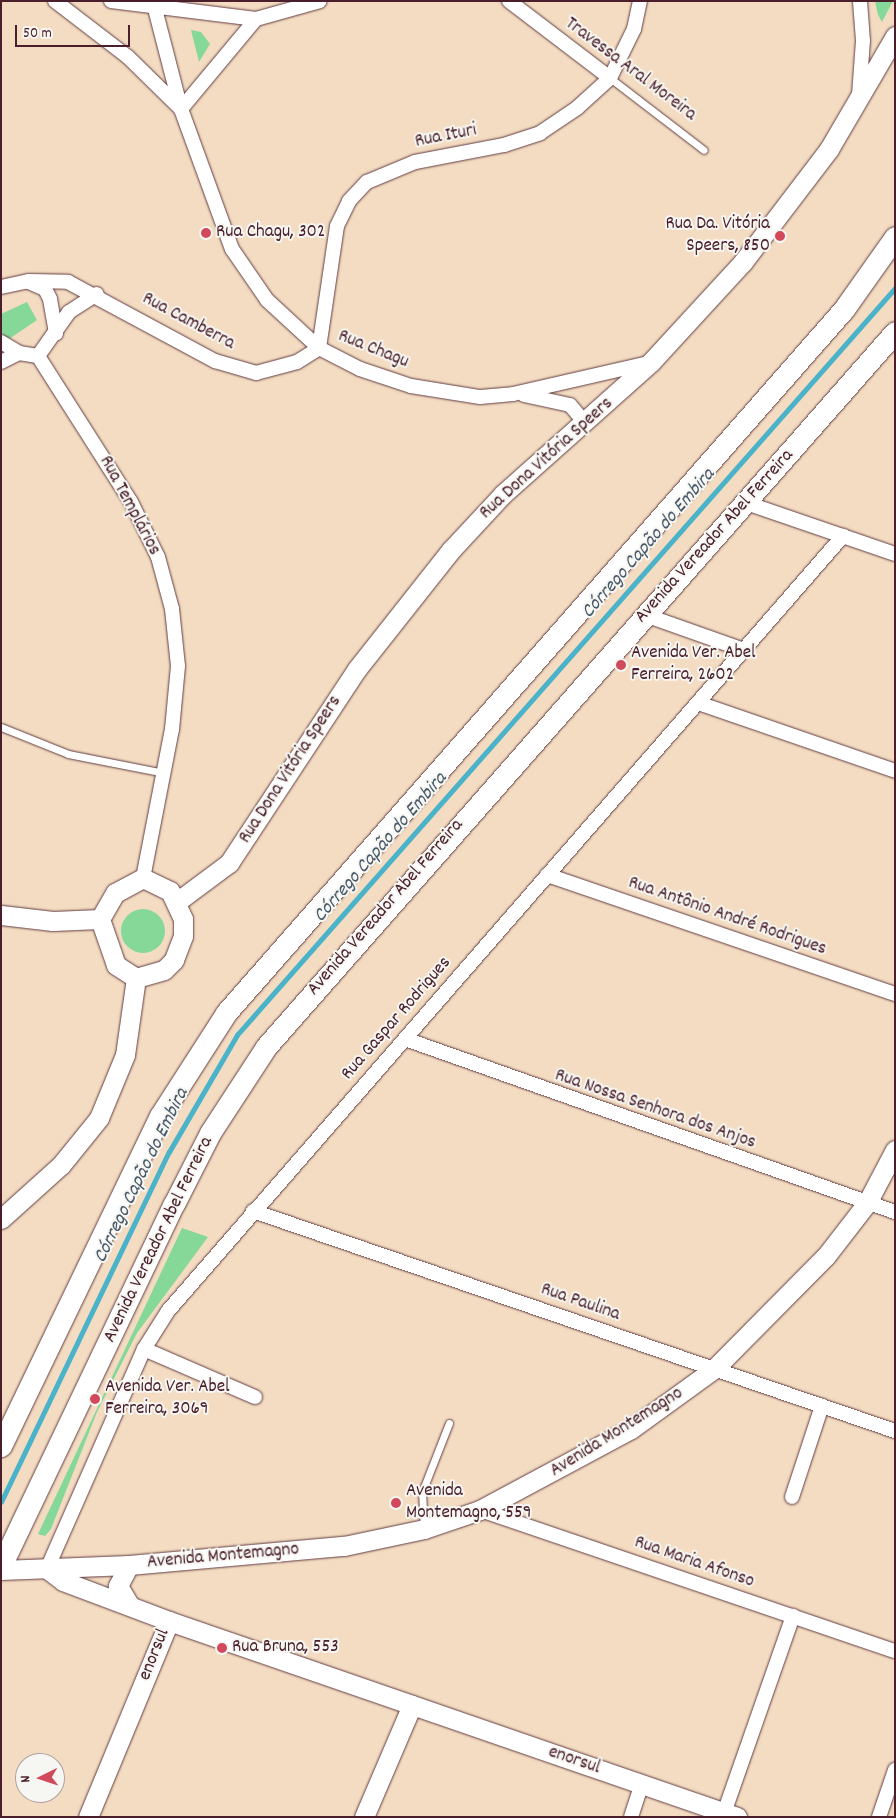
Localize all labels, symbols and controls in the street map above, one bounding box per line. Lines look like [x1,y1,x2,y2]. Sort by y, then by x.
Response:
street label: Travessa Aral Moreira [560,13,700,127]
scale bar [18,15,132,47]
text: 50 m [23,23,52,45]
street label: Rua Ituri [413,120,479,154]
place label: Rua Da. Vitória Speers, 850 [666,214,770,258]
place label: Rua Chagu, 302 [216,222,325,244]
marker: Rua Chagu, 302 [200,227,212,239]
marker: Rua Da. Vitória Speers, 850 [774,230,786,242]
street label: Rua Camberra [138,288,238,356]
street label: Rua Chagu [334,326,412,374]
street label: Rua Dona Vitória Speers [476,393,618,525]
street label: Avenida Vereador Abel Ferreira [631,445,799,629]
street label: Rua Templários [93,452,165,560]
water label: Córrego Capão do Embira [577,464,721,624]
place label: Avenida Ver. Abel Ferreira, 2602 [631,643,756,687]
marker: Avenida Ver. Abel Ferreira, 2602 [615,659,627,671]
street label: Rua Dona Vitória Speers [235,692,347,848]
water label: Córrego Capão do Embira [309,768,453,928]
street label: Avenida Vereador Abel Ferreira [303,815,469,1001]
street label: Rua Antônio André Rodrigues [625,872,829,962]
street label: Rua Gaspar Rodrigues [337,953,457,1085]
street label: Rua Nossa Senhora dos Anjos [551,1065,759,1155]
water label: Córrego Capão do Embira [89,1085,195,1267]
street label: Avenida Vereador Abel Ferreira [99,1133,219,1347]
street label: Rua Paulina [537,1279,623,1327]
place label: Avenida Ver. Abel Ferreira, 3069 [105,1377,230,1421]
street label: Avenida Montemagno [546,1383,688,1483]
marker: Avenida Ver. Abel Ferreira, 3069 [89,1393,101,1405]
place label: Avenida Montemagno, 559 [406,1481,532,1525]
marker: Avenida Montemagno, 559 [390,1497,402,1509]
street label: Rua Maria Afonso [631,1532,757,1594]
street label: Avenida Montemagno [146,1539,300,1575]
street label: enorsul [134,1626,176,1684]
place label: Rua Bruna, 553 [232,1637,339,1659]
marker: Rua Bruna, 553 [216,1642,228,1654]
street label: enorsul [545,1742,603,1780]
north arrow [15,1753,65,1803]
text: N [16,1775,36,1783]

